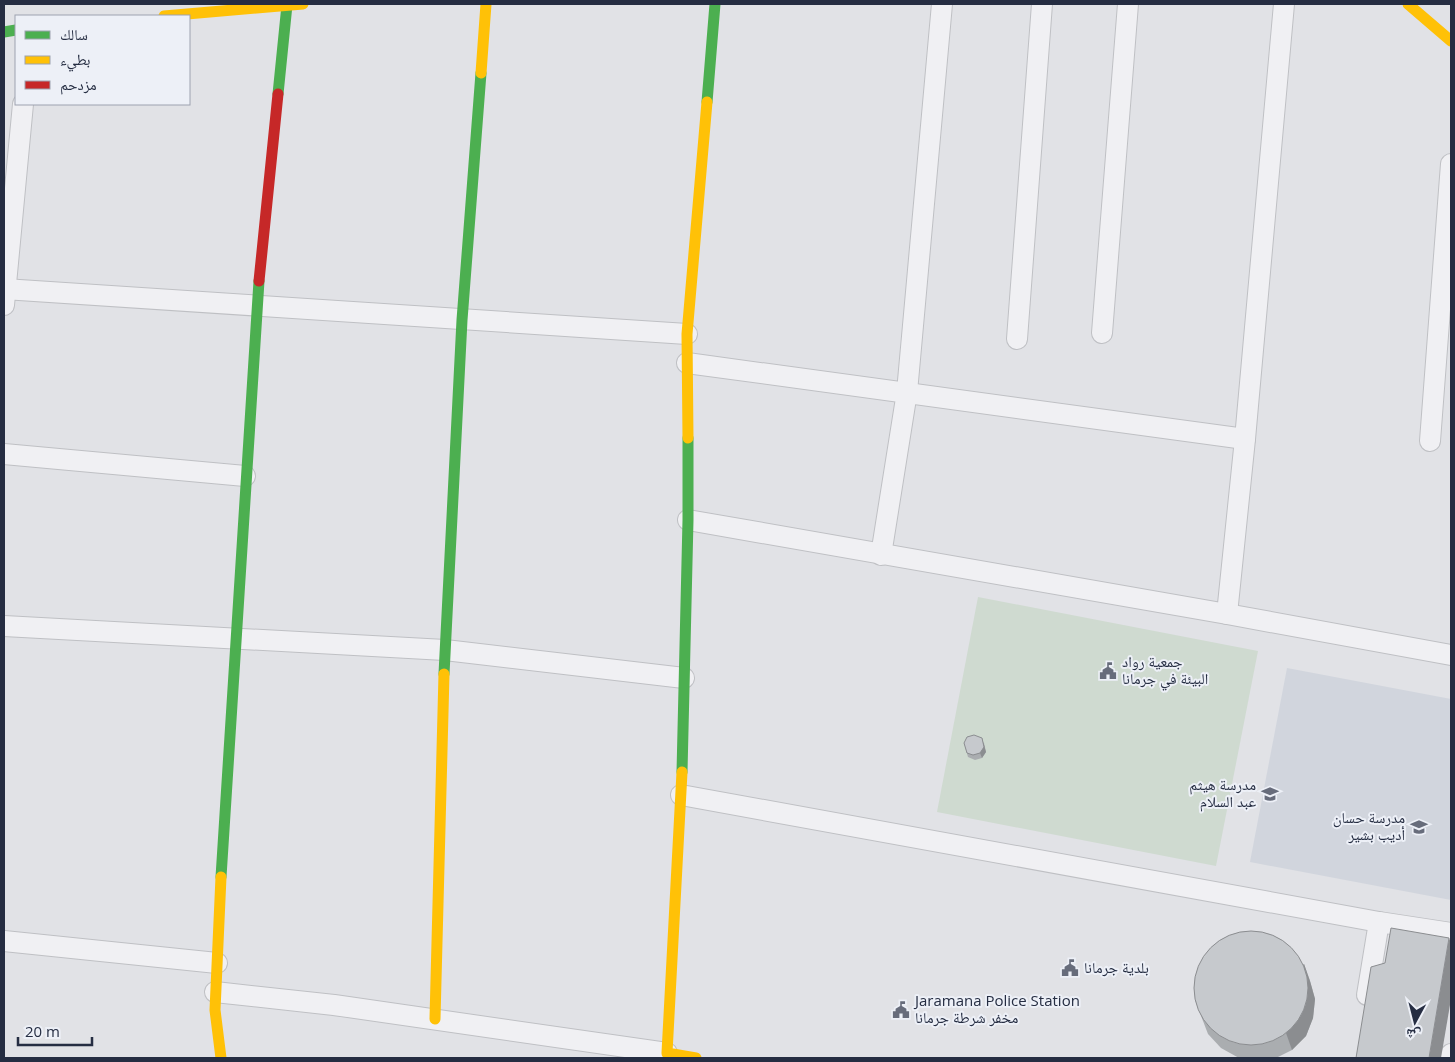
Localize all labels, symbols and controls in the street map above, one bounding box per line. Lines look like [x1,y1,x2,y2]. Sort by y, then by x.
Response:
legend [15,15,190,105]
text: سالك [60,24,88,44]
text: بطيء [60,49,90,72]
text: مزدحم [60,74,97,95]
place label: جمعية رواد البيئة في جرمانا [1122,651,1208,691]
public building icon: جمعية رواد البيئة في جرمانا [1098,661,1118,681]
place label: مدرسة هيثم عبد السلام [1189,774,1256,812]
school or university icon: مدرسة هيثم عبد السلام [1260,784,1280,804]
place label: مدرسة حسان أديب بشير [1333,807,1405,844]
school or university icon: مدرسة حسان أديب بشير [1409,817,1429,837]
place label: بلدية جرمانا [1084,957,1149,977]
public building icon: بلدية جرمانا [1060,958,1080,978]
place label: Jaramana Police Station مخفر شرطة جرمانا [913,990,1080,1027]
north arrow [1390,997,1440,1047]
public building icon: Jaramana Police Station مخفر شرطة جرمانا [891,1000,911,1020]
scale bar [18,1014,91,1046]
text: 20 m [25,1021,60,1041]
text: ش [1405,1025,1422,1046]

